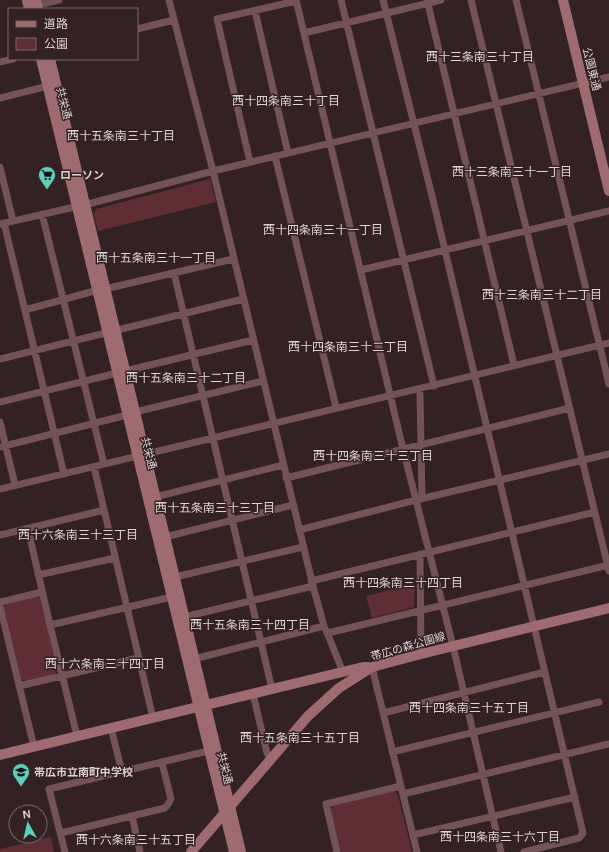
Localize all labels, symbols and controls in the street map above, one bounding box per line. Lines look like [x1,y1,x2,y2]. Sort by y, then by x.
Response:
legend [8,8,138,60]
text: 道路 [44,17,68,31]
text: 公園 [44,37,68,51]
street label: 公園東通 [581,46,603,92]
district label: 西十三条南三十丁目 [426,50,534,64]
street label: 共栄通 [54,86,74,120]
district label: 西十四条南三十丁目 [232,94,340,108]
district label: 西十五条南三十丁目 [67,129,175,143]
supermarket icon: ローソン [37,165,57,190]
district label: 西十三条南三十一丁目 [452,165,572,179]
place label: ローソン [60,169,104,181]
district label: 西十四条南三十一丁目 [263,223,383,237]
district label: 西十五条南三十一丁目 [96,251,216,265]
district label: 西十三条南三十二丁目 [482,288,602,302]
district label: 西十四条南三十二丁目 [288,340,408,354]
district label: 西十五条南三十二丁目 [126,371,246,385]
street label: 共栄通 [139,436,159,470]
district label: 西十四条南三十三丁目 [313,449,433,463]
district label: 西十五条南三十三丁目 [155,501,275,515]
district label: 西十六条南三十三丁目 [18,528,138,542]
district label: 西十四条南三十四丁目 [343,576,463,590]
district label: 西十五条南三十四丁目 [190,618,310,632]
street label: 帯広の森公園線 [369,630,447,662]
district label: 西十六条南三十四丁目 [45,657,165,671]
district label: 西十四条南三十五丁目 [409,701,529,715]
district label: 西十五条南三十五丁目 [240,731,360,745]
street label: 共栄通 [215,751,235,785]
school or university icon: 帯広市立南町中学校 [11,762,31,787]
place label: 帯広市立南町中学校 [34,766,133,778]
north arrow [8,804,48,844]
text: N [22,808,31,821]
district label: 西十四条南三十六丁目 [440,830,560,844]
district label: 西十六条南三十五丁目 [76,833,196,847]

